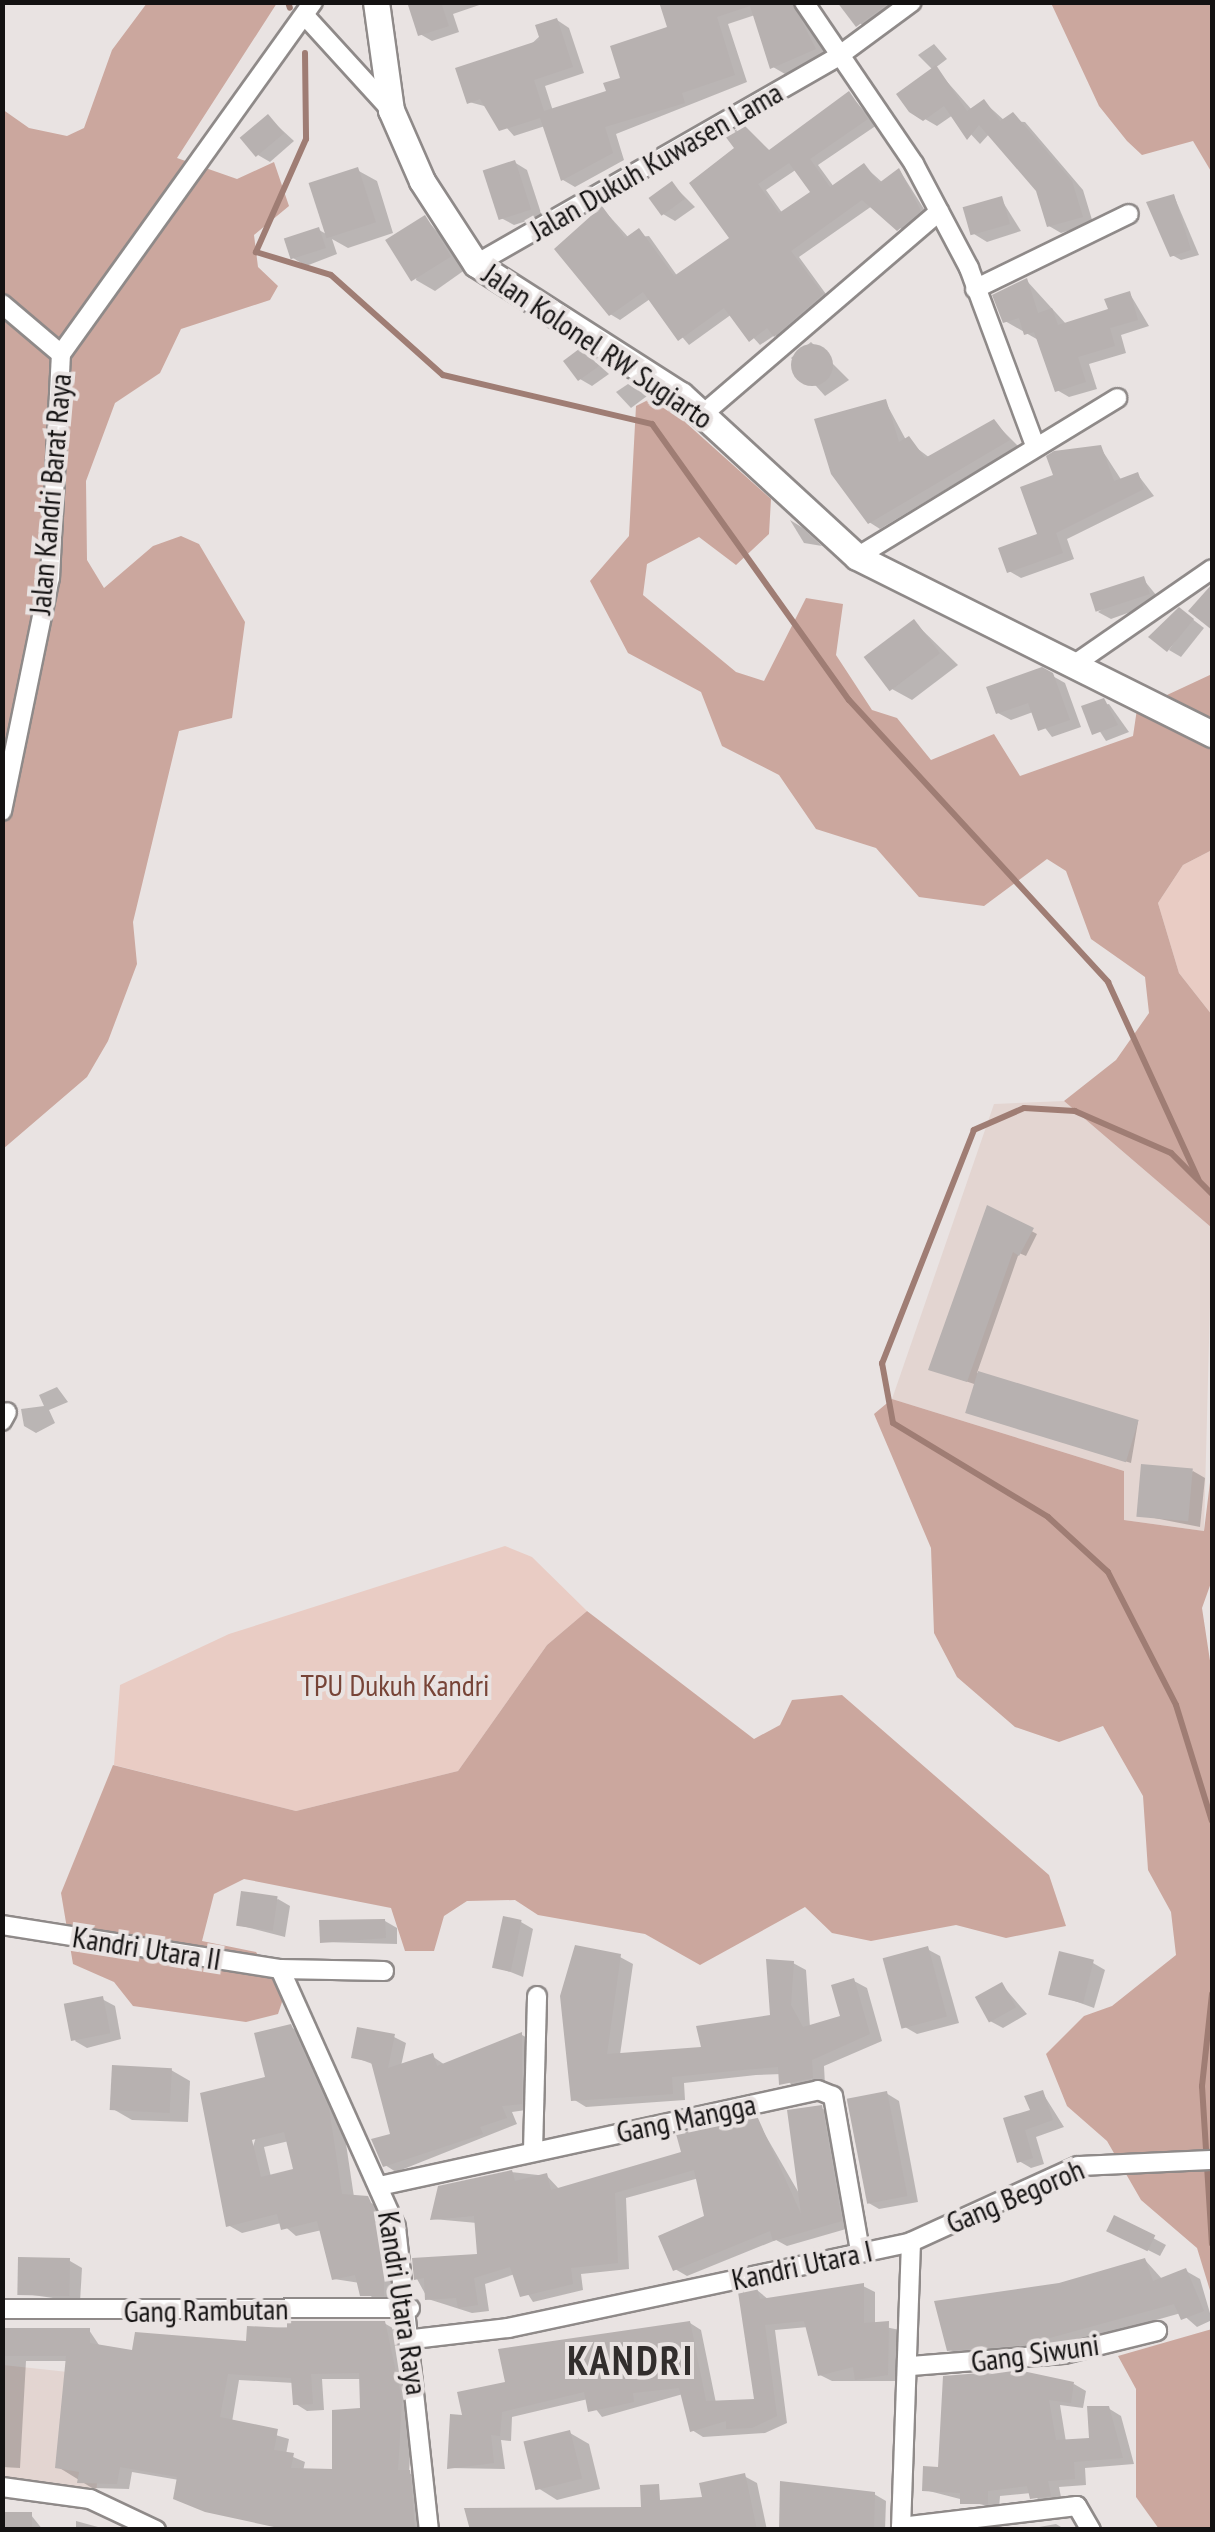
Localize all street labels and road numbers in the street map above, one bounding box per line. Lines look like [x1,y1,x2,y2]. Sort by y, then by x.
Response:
street label: Jalan Dukuh Kuwasen Lama [523,74,789,248]
street label: Jalan Kolonel RW Sugiarto [476,255,720,437]
street label: Jalan Kandri Barat Raya [22,372,78,616]
street label: Kandri Utara II [70,1919,224,1977]
street label: Gang Mangga [613,2086,759,2150]
street label: Gang Begoroh [941,2151,1089,2241]
street label: Kandri Utara Raya [371,2209,435,2397]
street label: Kandri Utara I [728,2233,876,2297]
street label: Gang Rambutan [123,2291,289,2329]
street label: Gang Siwuni [969,2326,1101,2380]

